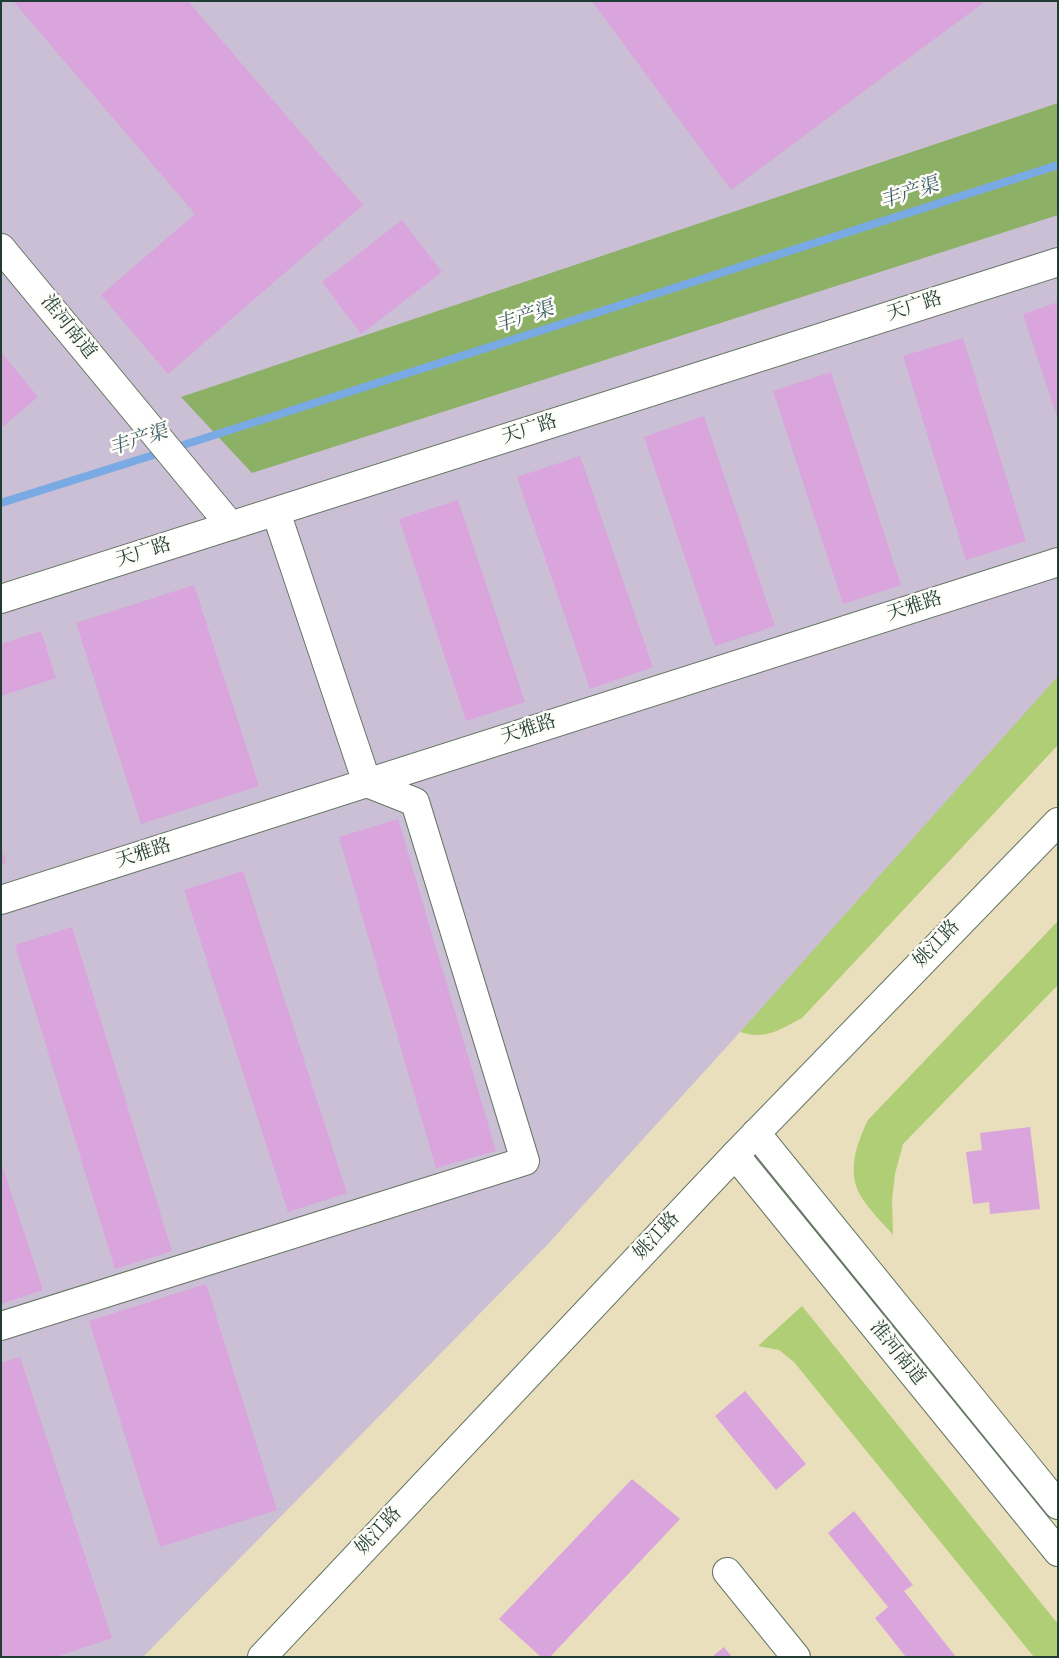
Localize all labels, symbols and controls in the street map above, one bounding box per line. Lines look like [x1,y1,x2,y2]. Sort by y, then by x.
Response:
water label: 丰产渠 [878,174,942,216]
street label: 天广路 [884,288,946,328]
street label: 淮河南道 [34,291,100,365]
water label: 丰产渠 [493,298,557,340]
street label: 天广路 [499,411,561,451]
water label: 丰产渠 [107,421,171,463]
street label: 天广路 [113,534,175,574]
street label: 天雅路 [884,588,946,628]
street label: 天雅路 [498,711,560,751]
street label: 天雅路 [113,835,175,875]
street label: 姚江路 [910,917,966,973]
street label: 姚江路 [630,1208,686,1266]
street label: 淮河南道 [863,1317,929,1391]
street label: 姚江路 [352,1503,408,1561]

